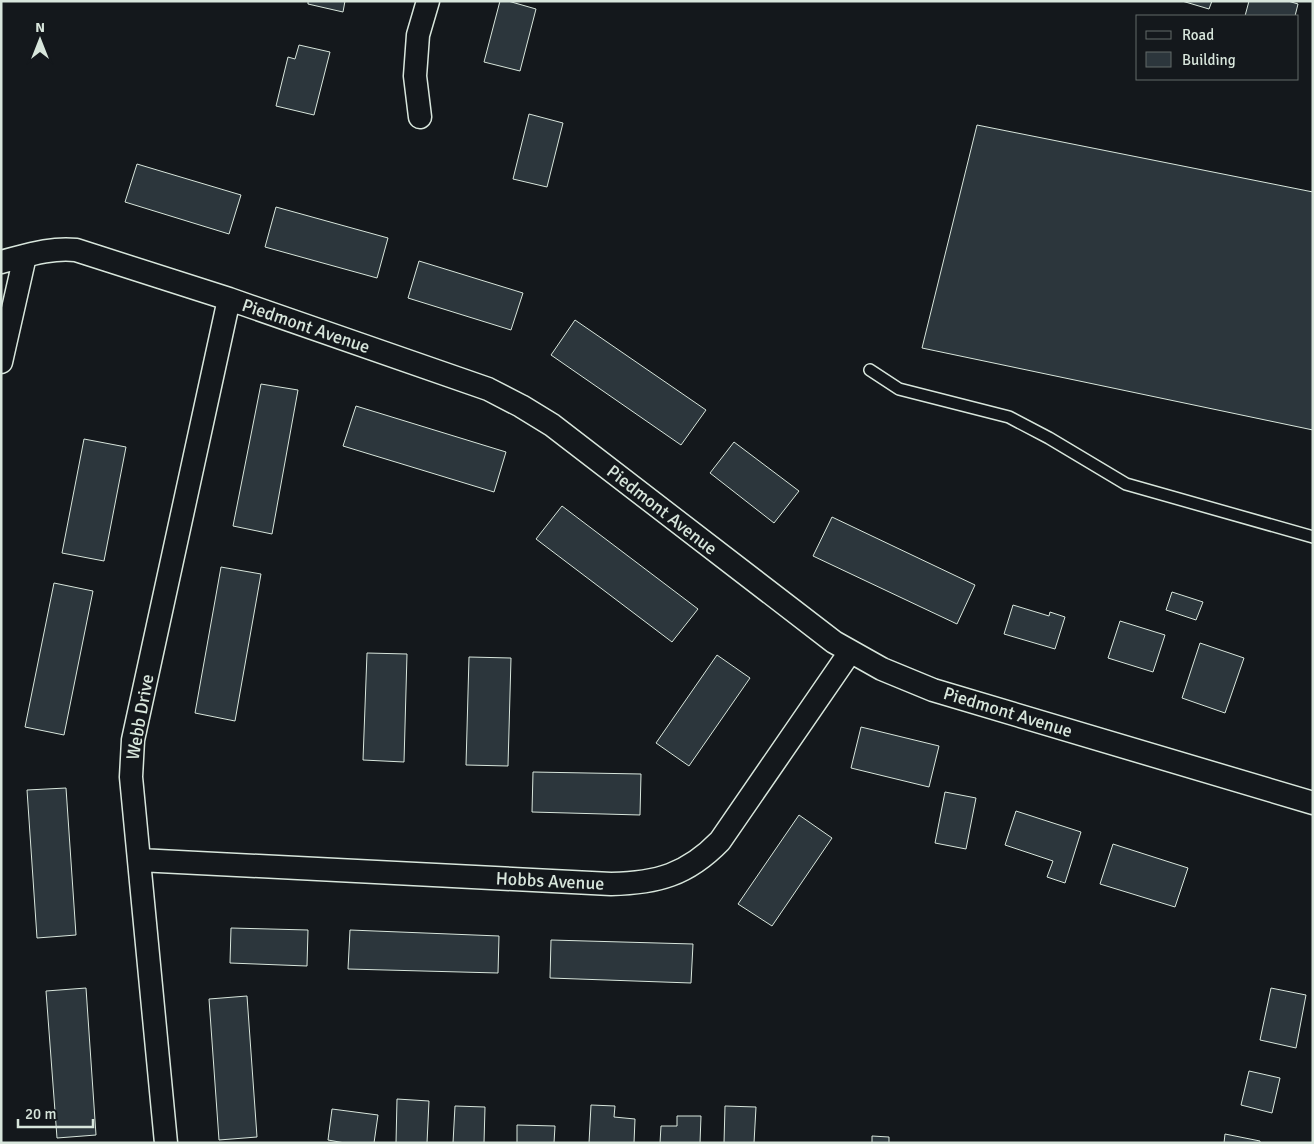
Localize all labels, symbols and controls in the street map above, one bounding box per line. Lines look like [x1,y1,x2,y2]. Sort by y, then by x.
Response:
north arrow [15,15,65,65]
legend [1136,15,1299,80]
text: N [35,19,45,36]
text: Road [1182,26,1214,44]
text: Building [1182,51,1236,69]
street label: Piedmont Avenue [239,294,373,358]
street label: Piedmont Avenue [603,460,721,560]
street label: Webb Drive [122,672,158,762]
street label: Piedmont Avenue [941,682,1075,742]
street label: Hobbs Avenue [495,867,605,895]
scale bar [18,1096,92,1128]
text: 20 m [25,1105,56,1123]

